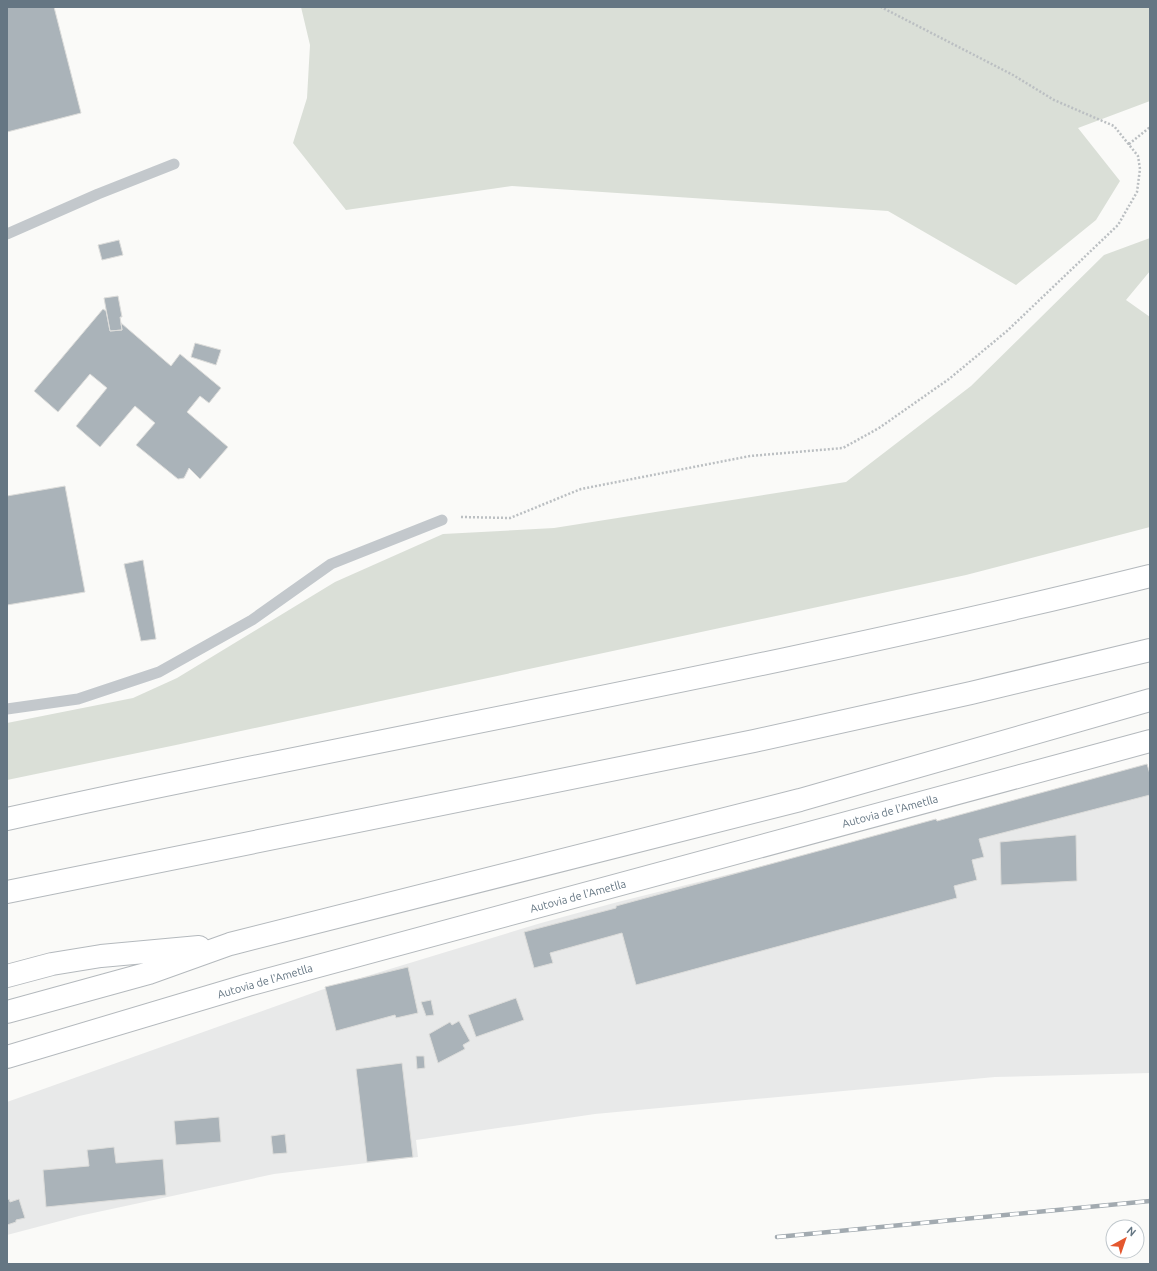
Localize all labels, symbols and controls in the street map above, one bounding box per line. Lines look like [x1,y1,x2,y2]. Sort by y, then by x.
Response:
street label: Autovia de l'Ametlla [841,792,939,830]
street label: Autovia de l'Ametlla [529,877,627,915]
street label: Autovia de l'Ametlla [216,962,314,1000]
north arrow [1105,1219,1145,1259]
text: N [1124,1224,1138,1239]

